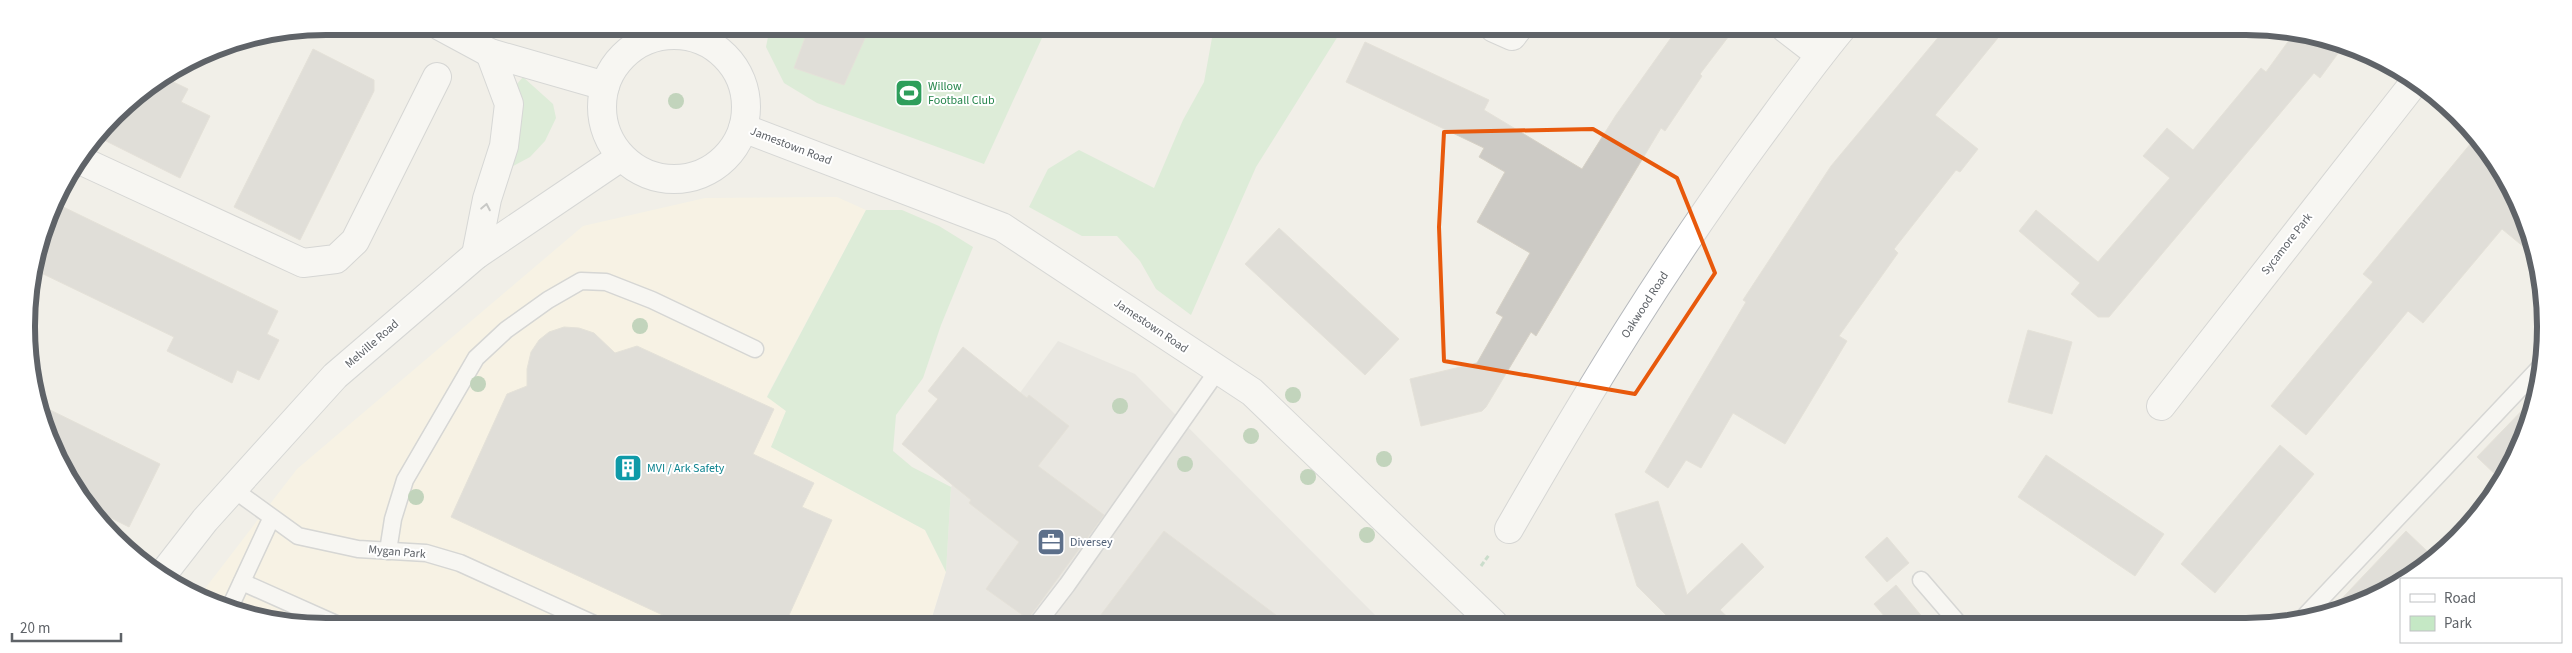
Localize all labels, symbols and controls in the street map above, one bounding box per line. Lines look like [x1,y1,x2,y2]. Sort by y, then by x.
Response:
sports icon: Willow Football Club [894,78,924,108]
place label: Willow Football Club [928,78,995,109]
street label: Jamestown Road [748,123,834,169]
one-way arrow [480,202,491,211]
street label: Sycamore Park [2257,209,2317,279]
street label: Oakwood Road [1617,268,1673,342]
street label: Jamestown Road [1111,295,1191,357]
street label: Melville Road [341,316,403,372]
building icon: MVI / Ark Safety [613,453,643,483]
place label: MVI / Ark Safety [647,460,725,477]
office icon: Diversey [1036,527,1066,557]
place label: Diversey [1070,534,1113,551]
street label: Mygan Park [368,541,426,563]
legend [2400,578,2562,643]
text: Road [2444,588,2476,609]
scale bar [12,610,121,642]
text: Park [2444,613,2473,634]
text: 20 m [20,618,50,639]

